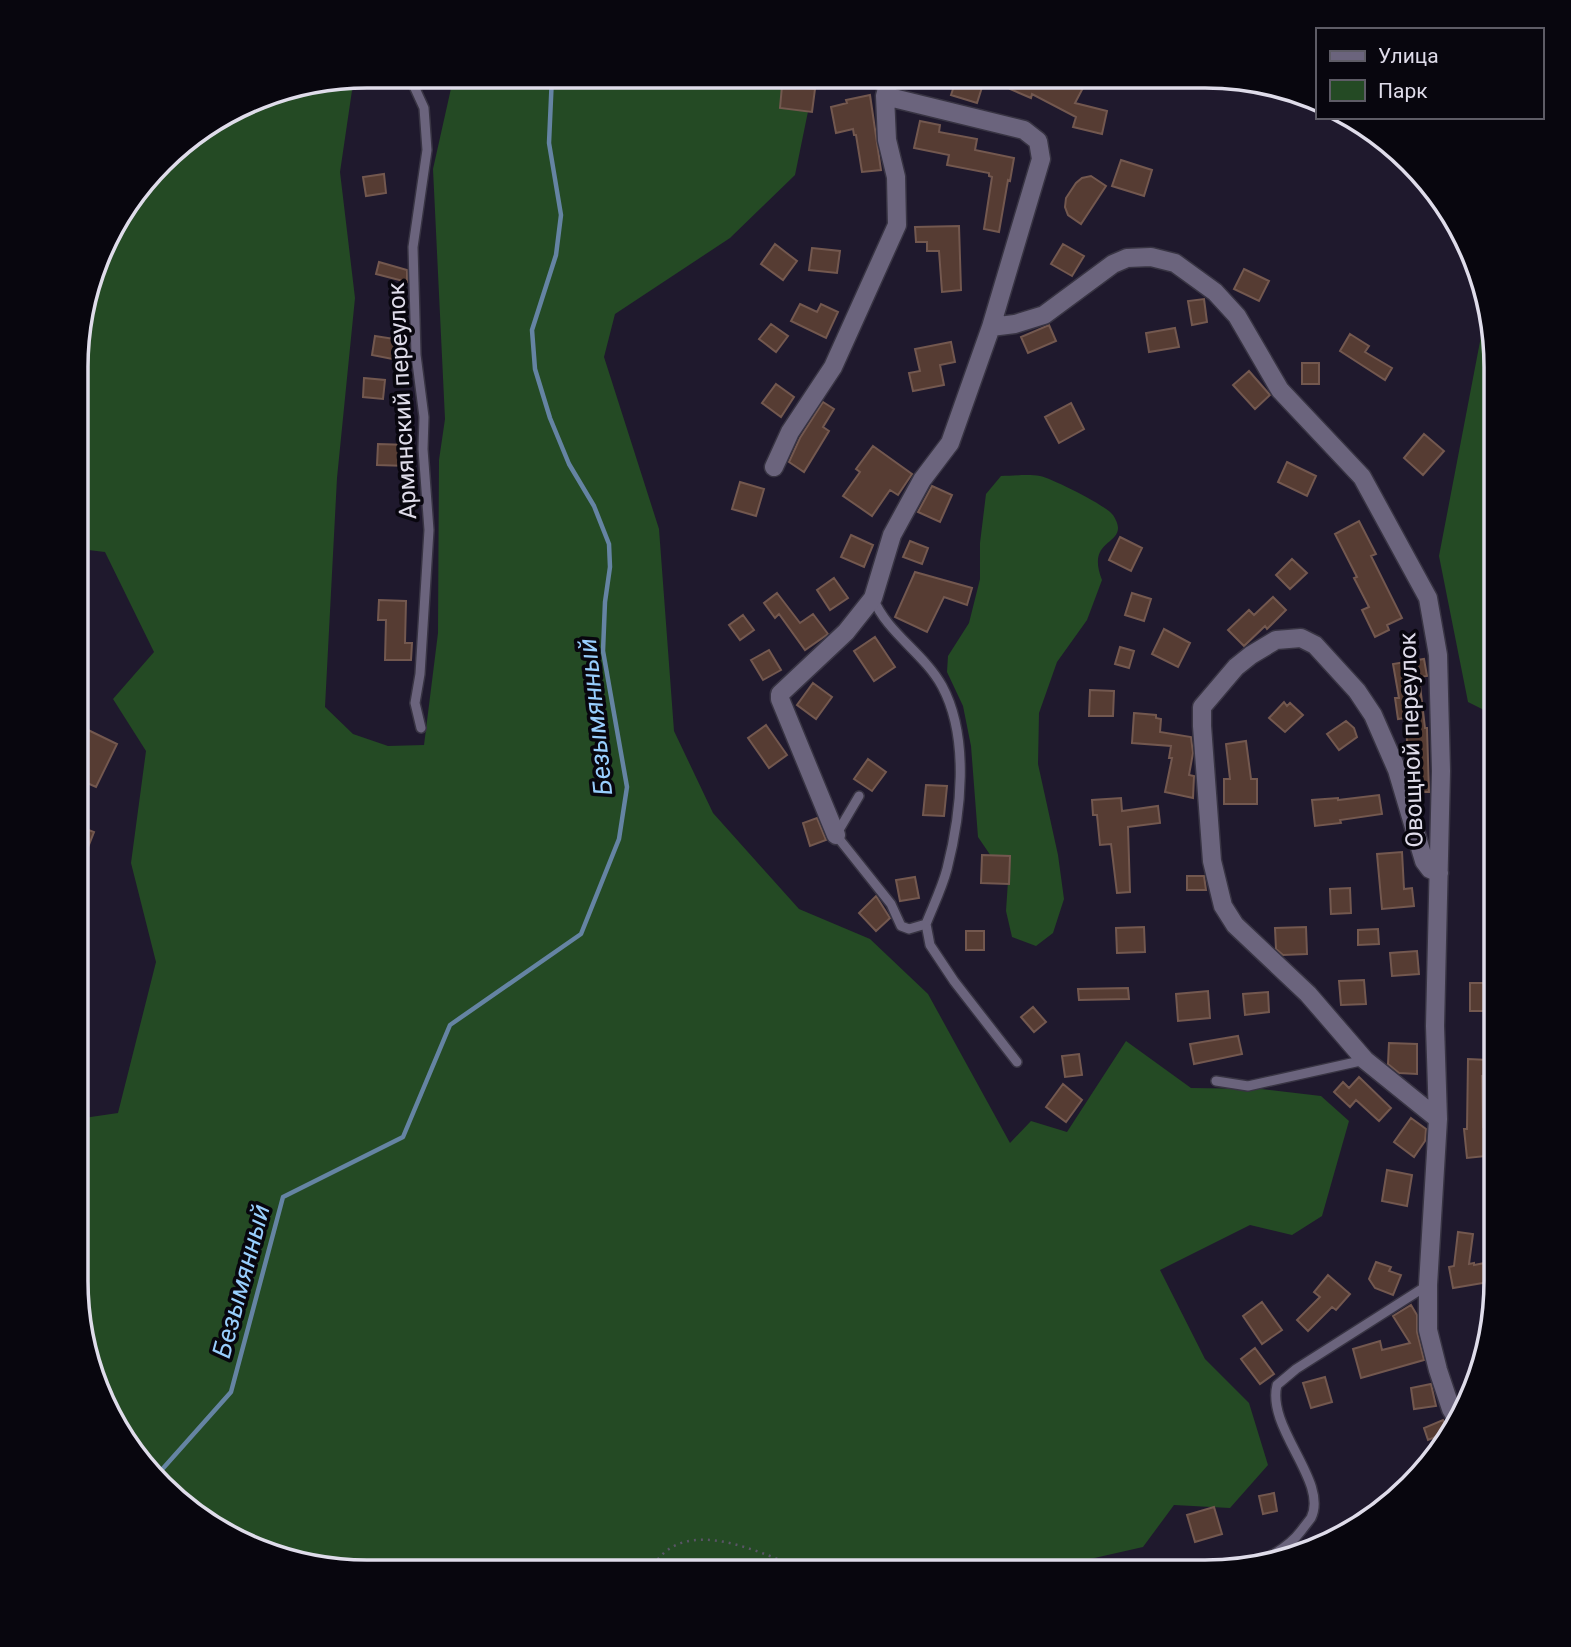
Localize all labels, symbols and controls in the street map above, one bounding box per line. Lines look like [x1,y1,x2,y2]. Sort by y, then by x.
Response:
legend [1316,28,1543,119]
text: Улица [1378,44,1439,68]
text: Парк [1378,79,1428,103]
street label: Армянский переулок [382,282,422,520]
street label: Овощной переулок [1393,632,1429,848]
water label: Безымянный [572,637,618,797]
water label: Безымянный [206,1201,276,1361]

